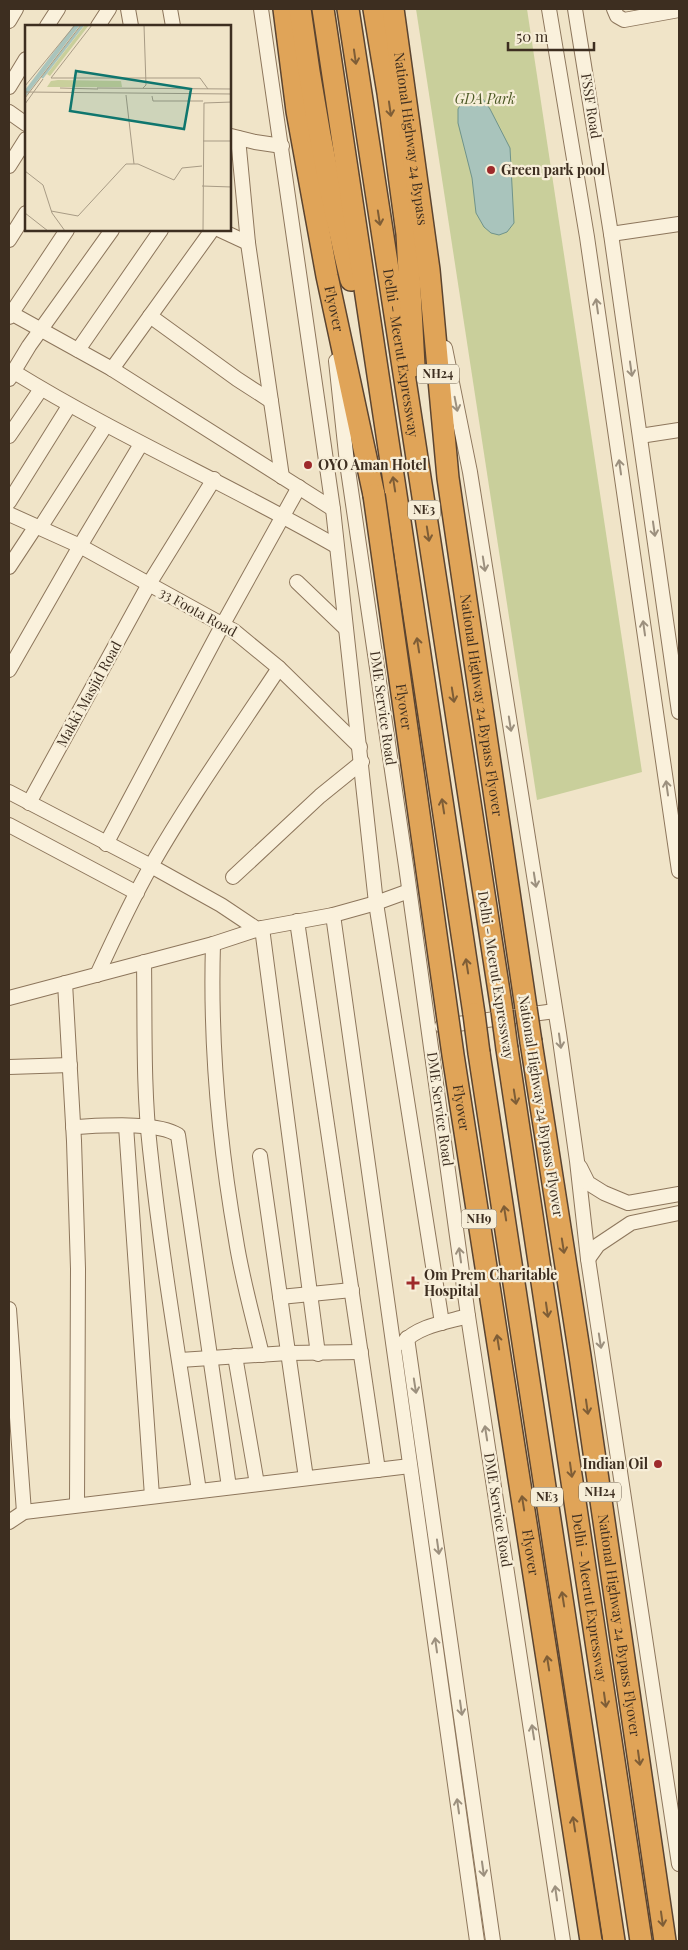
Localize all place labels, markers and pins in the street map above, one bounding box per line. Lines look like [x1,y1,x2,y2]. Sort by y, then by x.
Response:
place label: Green park pool [501,160,606,179]
marker: Green park pool [485,164,497,176]
place label: OYO Aman Hotel [318,455,428,474]
marker: OYO Aman Hotel [302,459,314,471]
place label: Om Prem Charitable Hospital [424,1265,557,1300]
marker: Om Prem Charitable Hospital [406,1276,420,1290]
place label: Indian Oil [582,1454,649,1473]
marker: Indian Oil [652,1458,664,1470]

